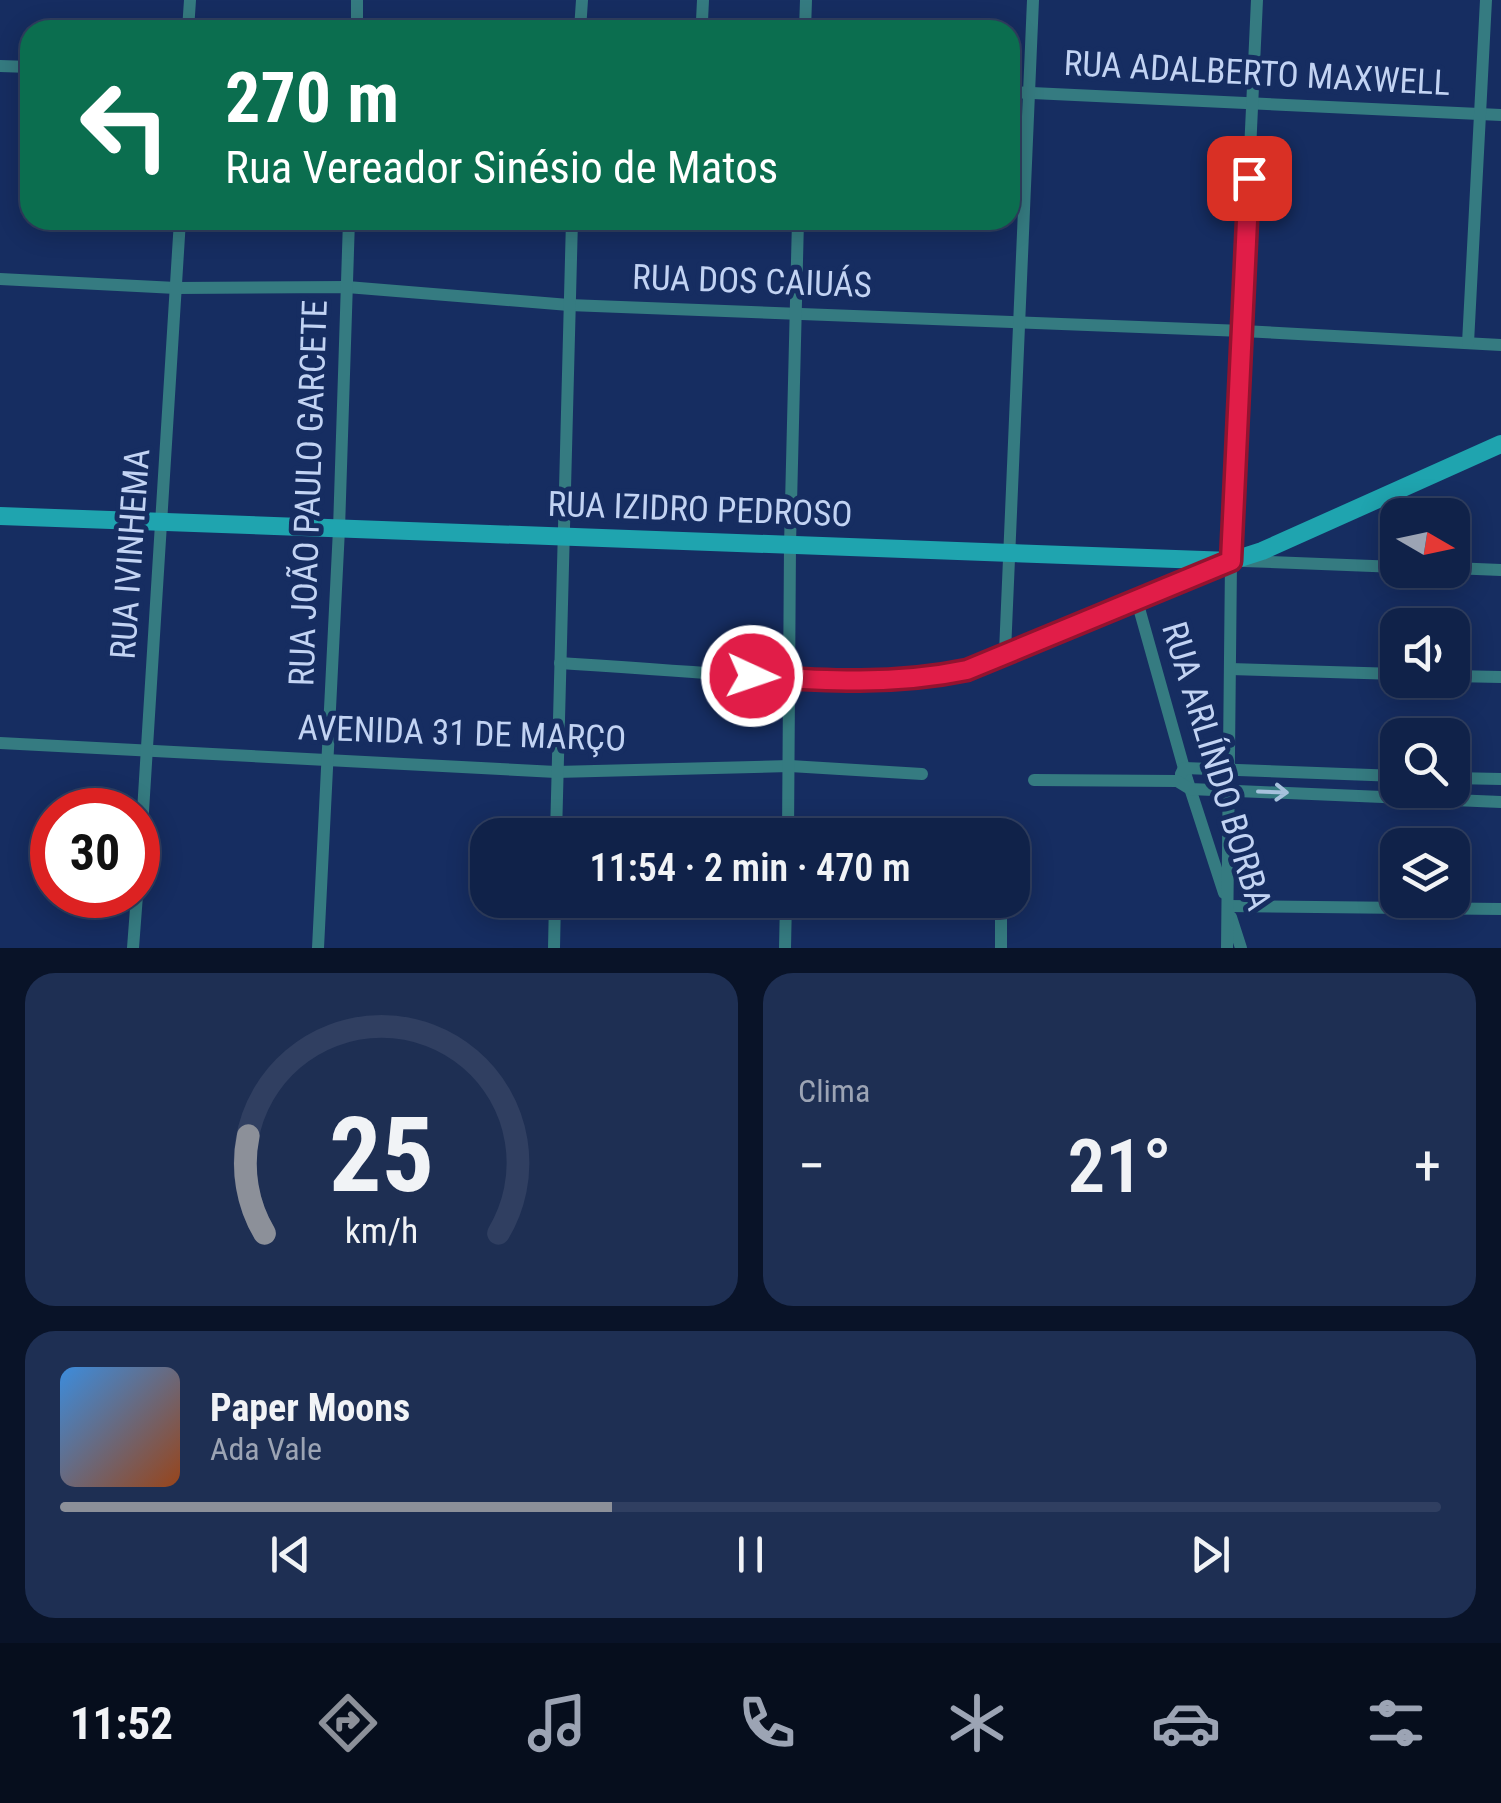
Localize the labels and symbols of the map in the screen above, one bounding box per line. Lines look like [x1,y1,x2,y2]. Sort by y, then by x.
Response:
street label: RUA ADALBERTO MAXWELL [1063,43,1451,104]
pin [1207,136,1292,221]
street label: RUA DOS CAIUÁS [632,257,872,306]
street label: RUA JOÃO PAULO GARCETE [281,299,336,687]
street label: RUA IVINHEMA [103,447,158,661]
street label: RUA IZIDRO PEDROSO [547,484,853,535]
north arrow [1380,498,1470,588]
street label: RUA ARLÍNDO BORBA [1153,617,1280,915]
position arrow [700,624,804,728]
street label: AVENIDA 31 DE MARÇO [297,707,627,760]
one-way arrow [1256,783,1288,802]
speed limit sign: 30 [30,788,160,918]

